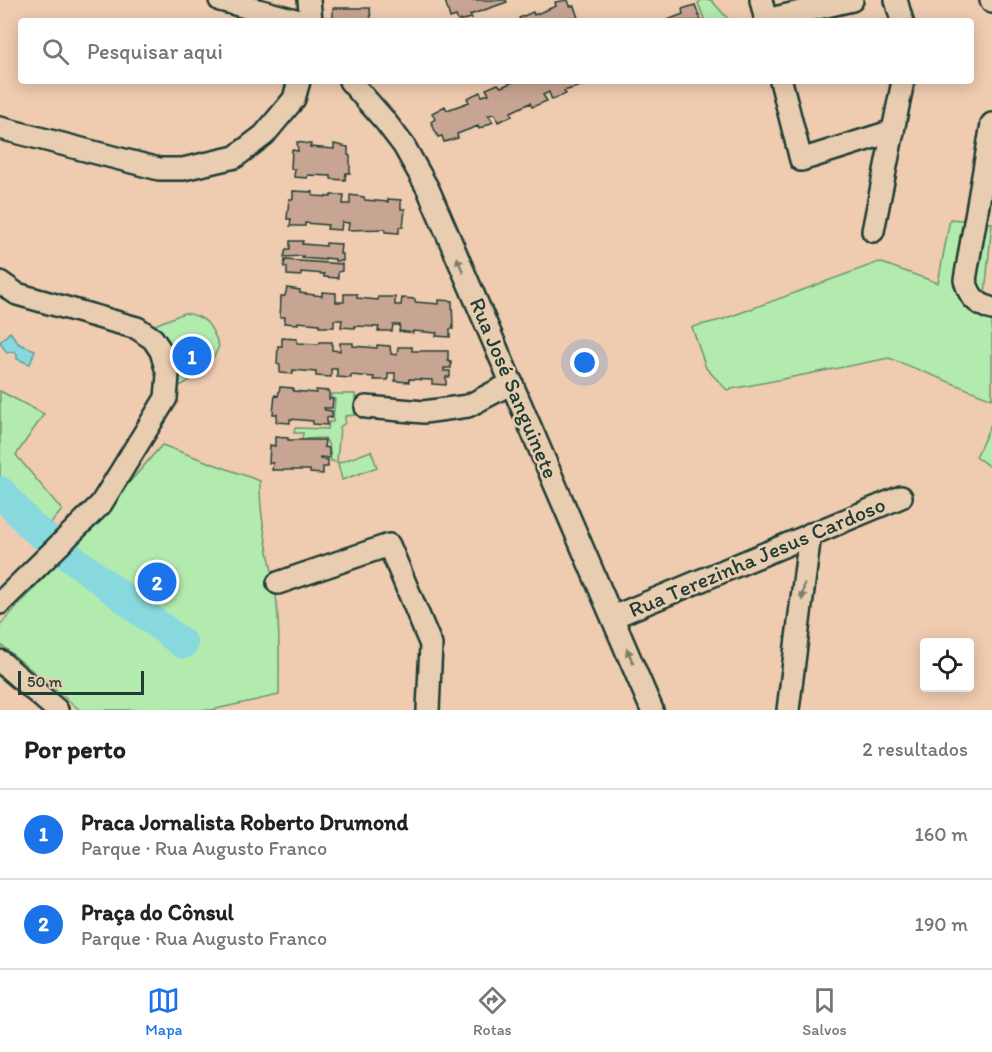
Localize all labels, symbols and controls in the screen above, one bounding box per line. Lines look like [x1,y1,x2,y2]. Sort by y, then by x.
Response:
search box [18,18,974,84]
icon: search [39,35,72,68]
text: Pesquisar aqui [87,38,223,65]
one-way arrow [455,256,465,274]
street label: Rua José Sanguinete [464,294,564,482]
pin: 1 [172,334,212,378]
your location [570,348,599,377]
street label: Rua Terezinha Jesus Cardoso [625,491,889,623]
pin: 2 [138,560,176,604]
one-way arrow [798,582,808,601]
map controls [920,638,974,692]
button: locate [920,638,974,692]
one-way arrow [625,647,634,665]
scale bar [18,668,144,696]
text: 50 m [27,672,62,691]
text: Por perto [24,733,126,765]
text: 2 resultados [862,737,968,761]
text: Praca Jornalista Roberto Drumond [81,809,408,836]
text: 1 [39,822,48,846]
text: 160 m [915,822,968,846]
text: Parque · Rua Augusto Franco [81,836,327,860]
text: Praça do Cônsul [81,899,234,926]
text: 2 [38,912,49,936]
text: 190 m [915,912,968,936]
text: Parque · Rua Augusto Franco [81,926,327,950]
tab: Mapa [145,984,182,1039]
tab: Rotas [473,984,512,1039]
tab: Salvos [802,984,847,1039]

